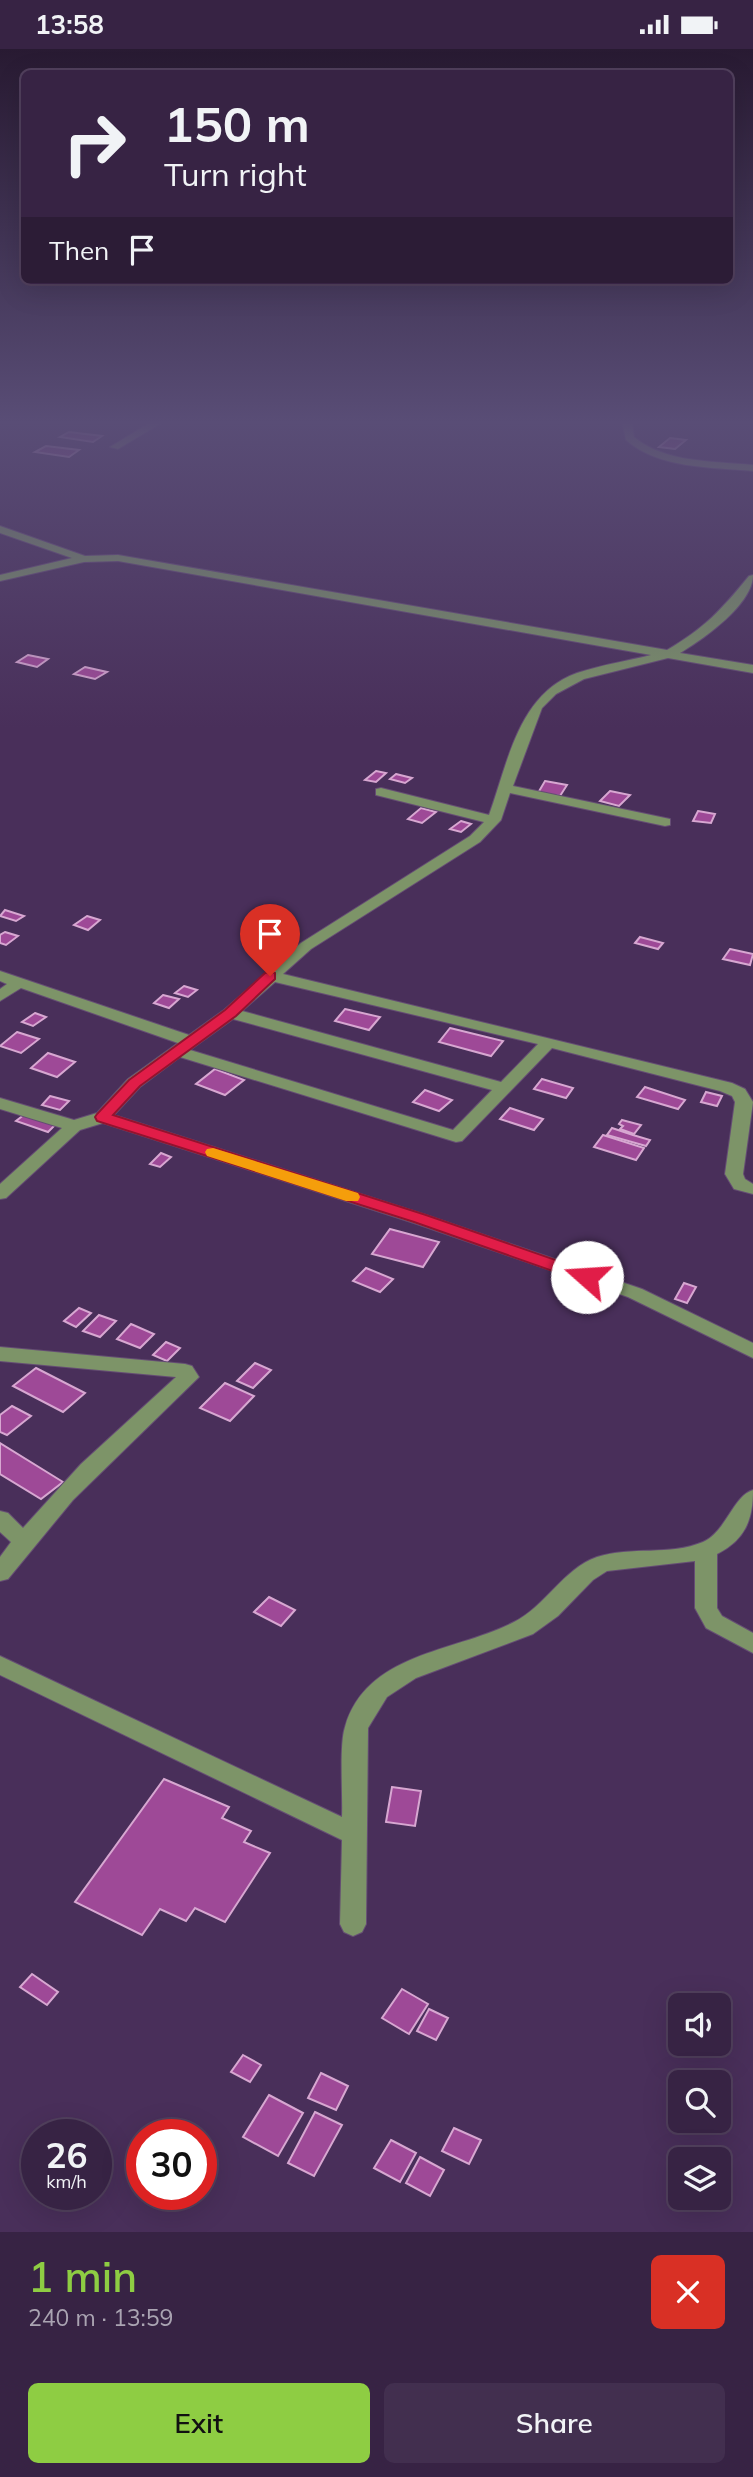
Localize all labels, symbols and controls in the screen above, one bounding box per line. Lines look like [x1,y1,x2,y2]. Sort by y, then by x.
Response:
text: 13:58 [35,8,104,41]
text: 150 m [164,93,310,154]
icon: right [49,98,140,189]
text: Turn right [164,154,307,194]
icon: arrive [123,231,161,269]
text: Then [49,234,109,267]
pin [240,904,300,976]
icon: arrive [251,915,289,953]
position arrow [550,1240,624,1314]
map controls [668,1993,731,2210]
button: sound [668,1993,731,2056]
button: search [668,2070,731,2133]
speed limit sign: 30 [126,2119,217,2210]
text: 26 [45,2133,88,2177]
button: layers [668,2147,731,2210]
text: km/h [46,2170,87,2193]
text: 1 min [28,2250,137,2303]
button: close [651,2255,725,2329]
text: 240 m · 13:59 [28,2303,173,2332]
button: Exit [28,2383,370,2463]
button: Share [384,2383,725,2463]

